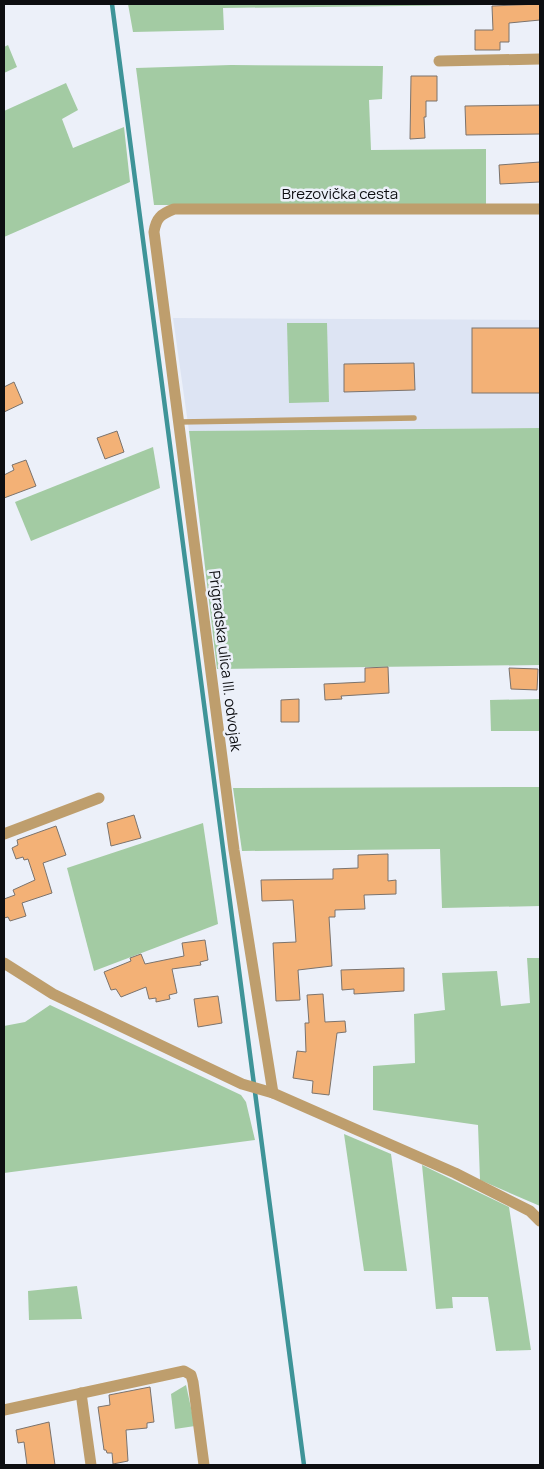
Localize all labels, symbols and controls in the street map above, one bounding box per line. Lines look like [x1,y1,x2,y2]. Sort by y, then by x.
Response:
street label: Brezovička cesta [282,183,398,204]
street label: Prigradska ulica III. odvojak [204,569,247,753]

